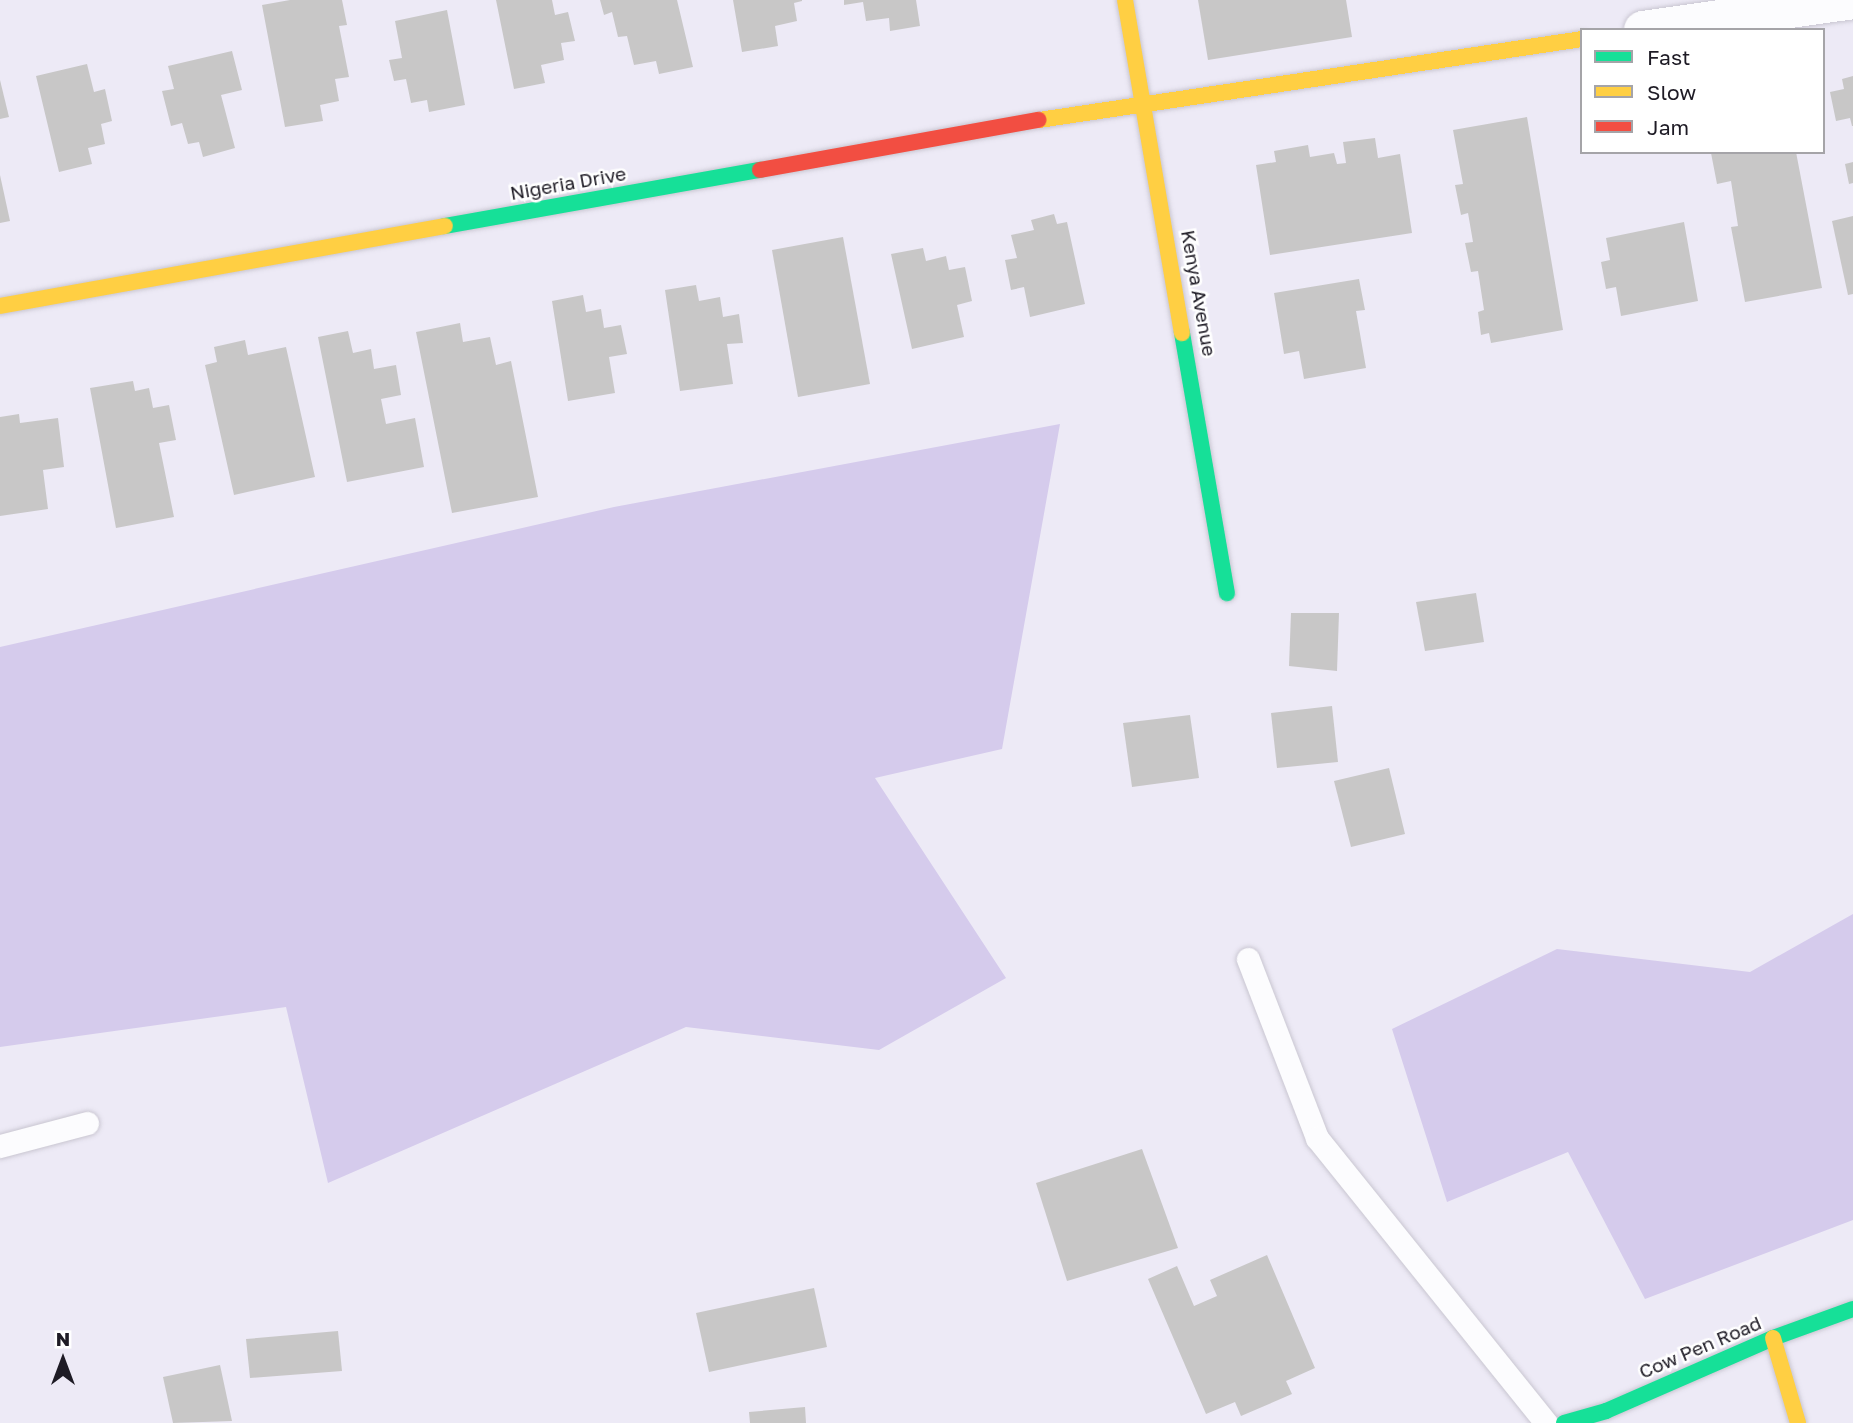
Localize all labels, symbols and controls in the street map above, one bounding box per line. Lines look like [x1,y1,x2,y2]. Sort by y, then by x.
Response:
legend [1580,28,1825,154]
text: Fast [1647,44,1690,70]
text: Slow [1647,79,1696,105]
text: Jam [1647,114,1689,140]
street label: Nigeria Drive [508,162,628,204]
street label: Kenya Avenue [1177,228,1221,358]
street label: Cow Pen Road [1635,1311,1765,1383]
north arrow [28,1325,98,1395]
text: N [56,1327,70,1350]

